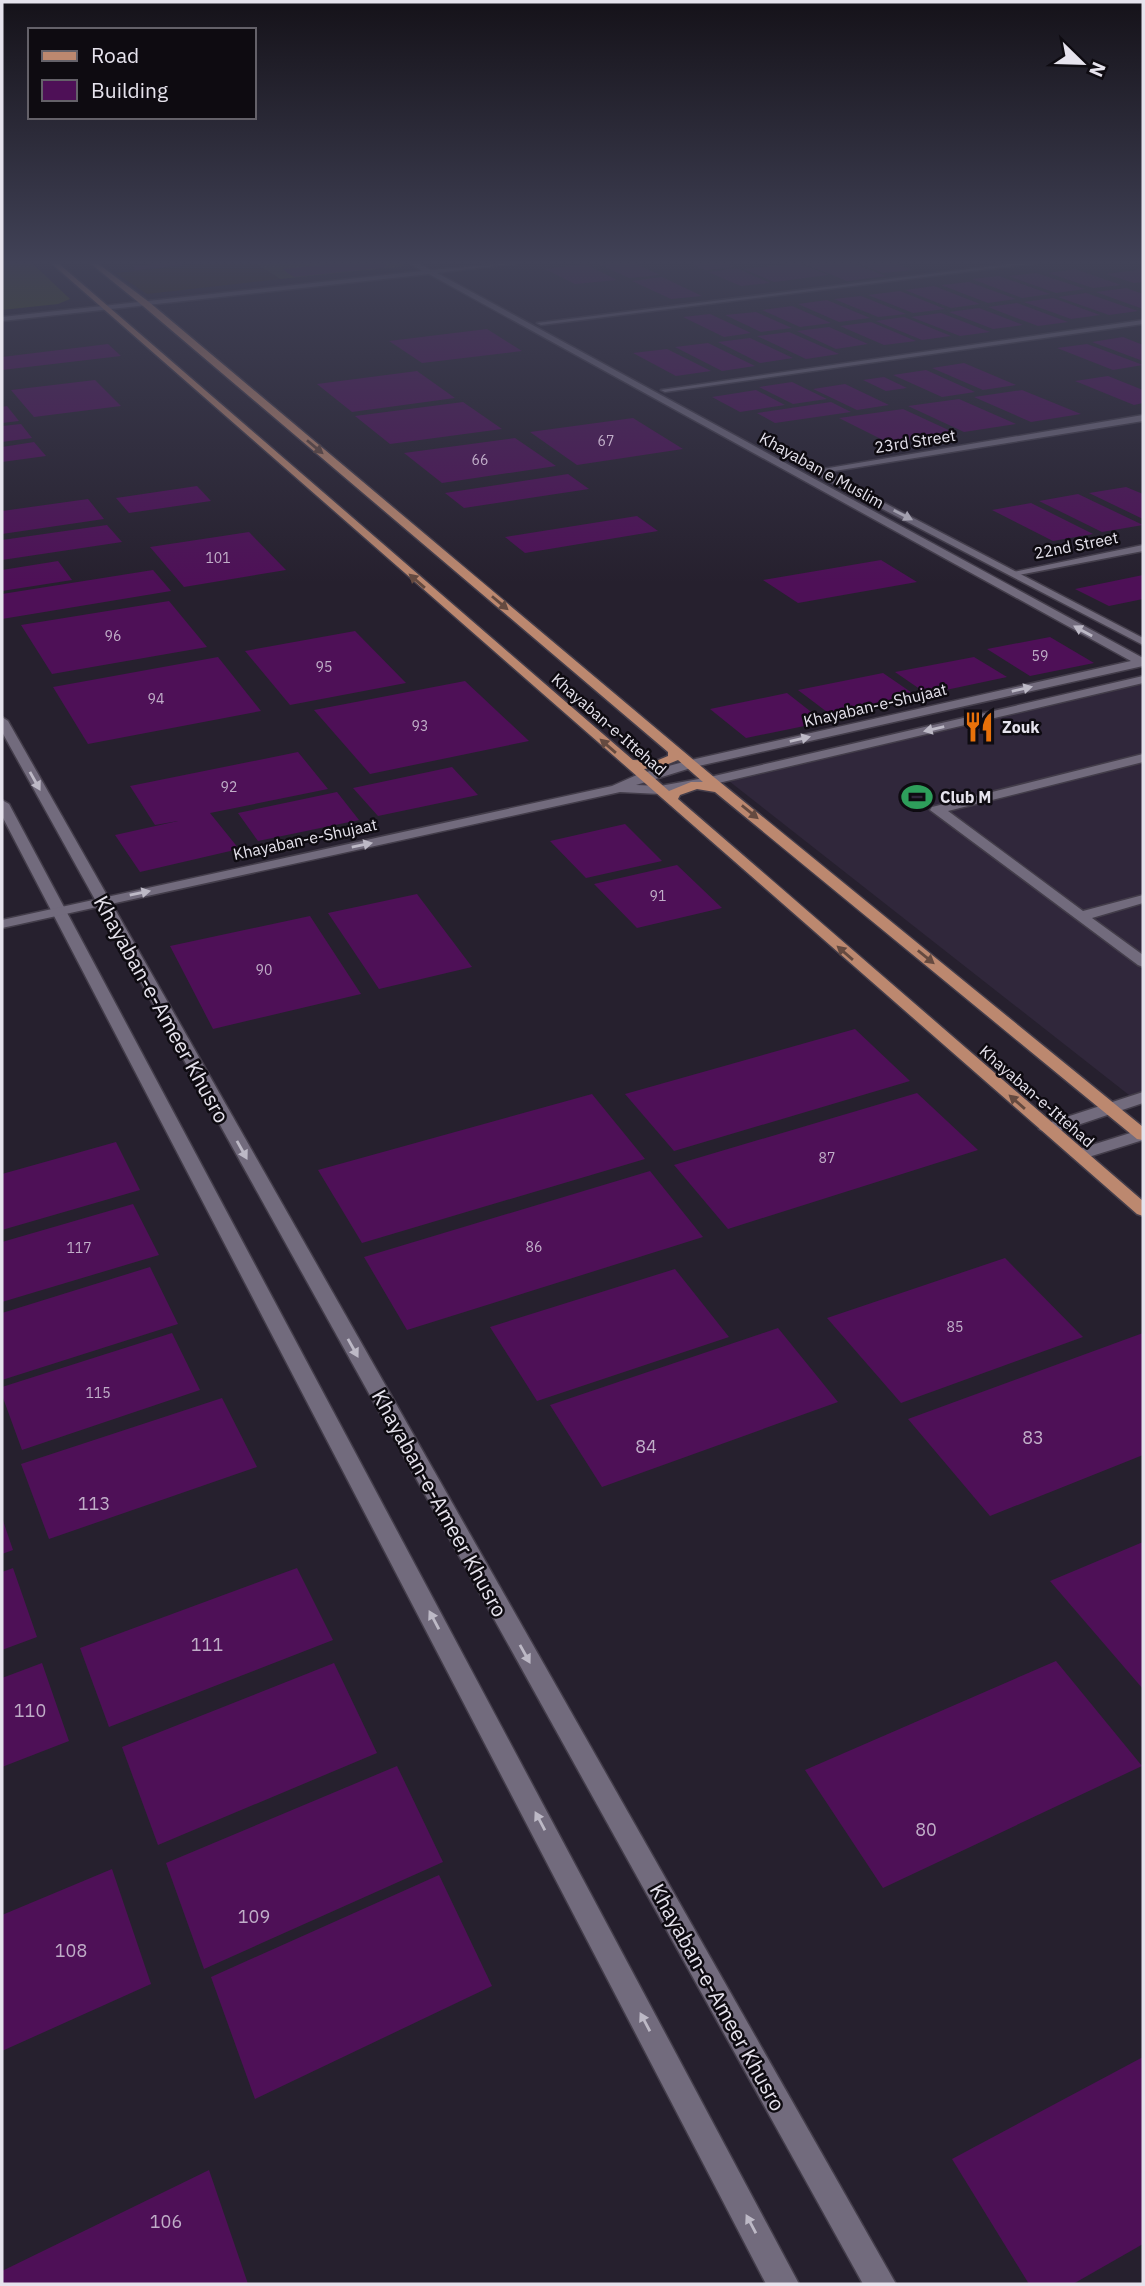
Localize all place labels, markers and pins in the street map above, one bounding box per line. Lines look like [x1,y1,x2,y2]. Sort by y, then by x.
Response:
restaurant icon: Zouk [962,710,996,744]
place label: Zouk [1002,717,1040,737]
sports icon: Club M [900,780,934,814]
place label: Club M [940,787,991,807]

